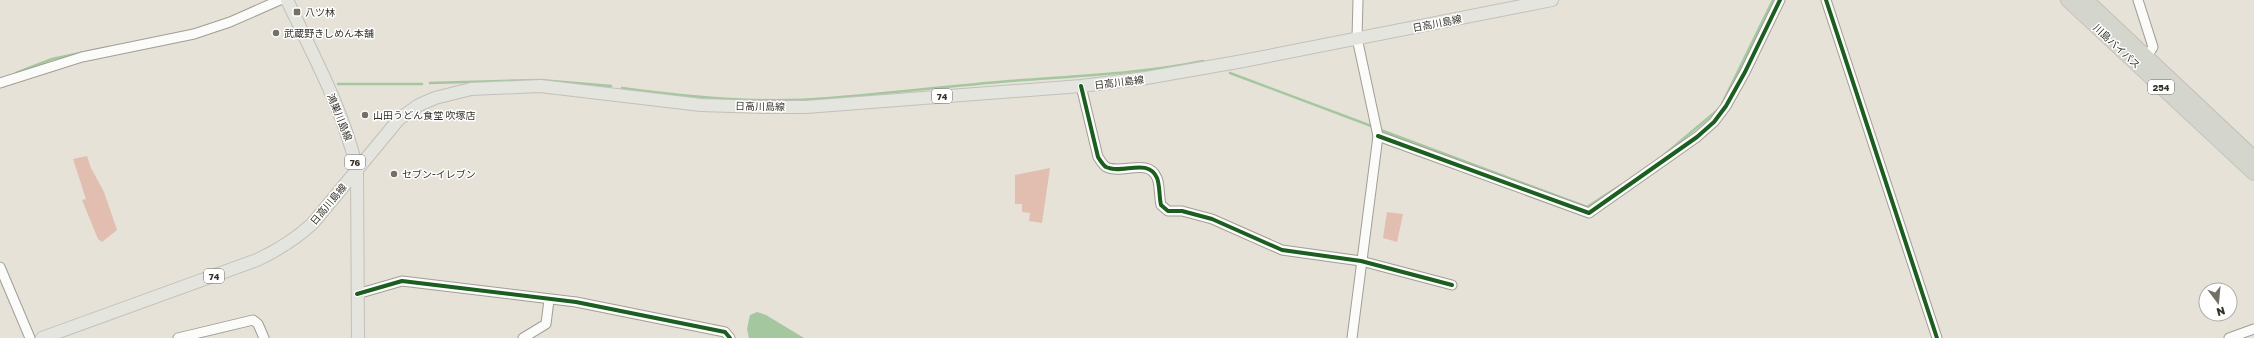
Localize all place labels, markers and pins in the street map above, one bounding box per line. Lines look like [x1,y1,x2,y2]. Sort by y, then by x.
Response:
place label: 八ツ林 [305,6,335,18]
marker: 八ツ林 [292,7,302,17]
place label: 武蔵野きしめん本舗 [284,27,374,39]
marker: 武蔵野きしめん本舗 [271,28,281,38]
place label: 山田うどん食堂 吹塚店 [373,109,476,121]
marker: 山田うどん食堂 吹塚店 [360,110,370,120]
place label: セブン-イレブン [402,168,476,180]
marker: セブン-イレブン [389,169,399,179]

